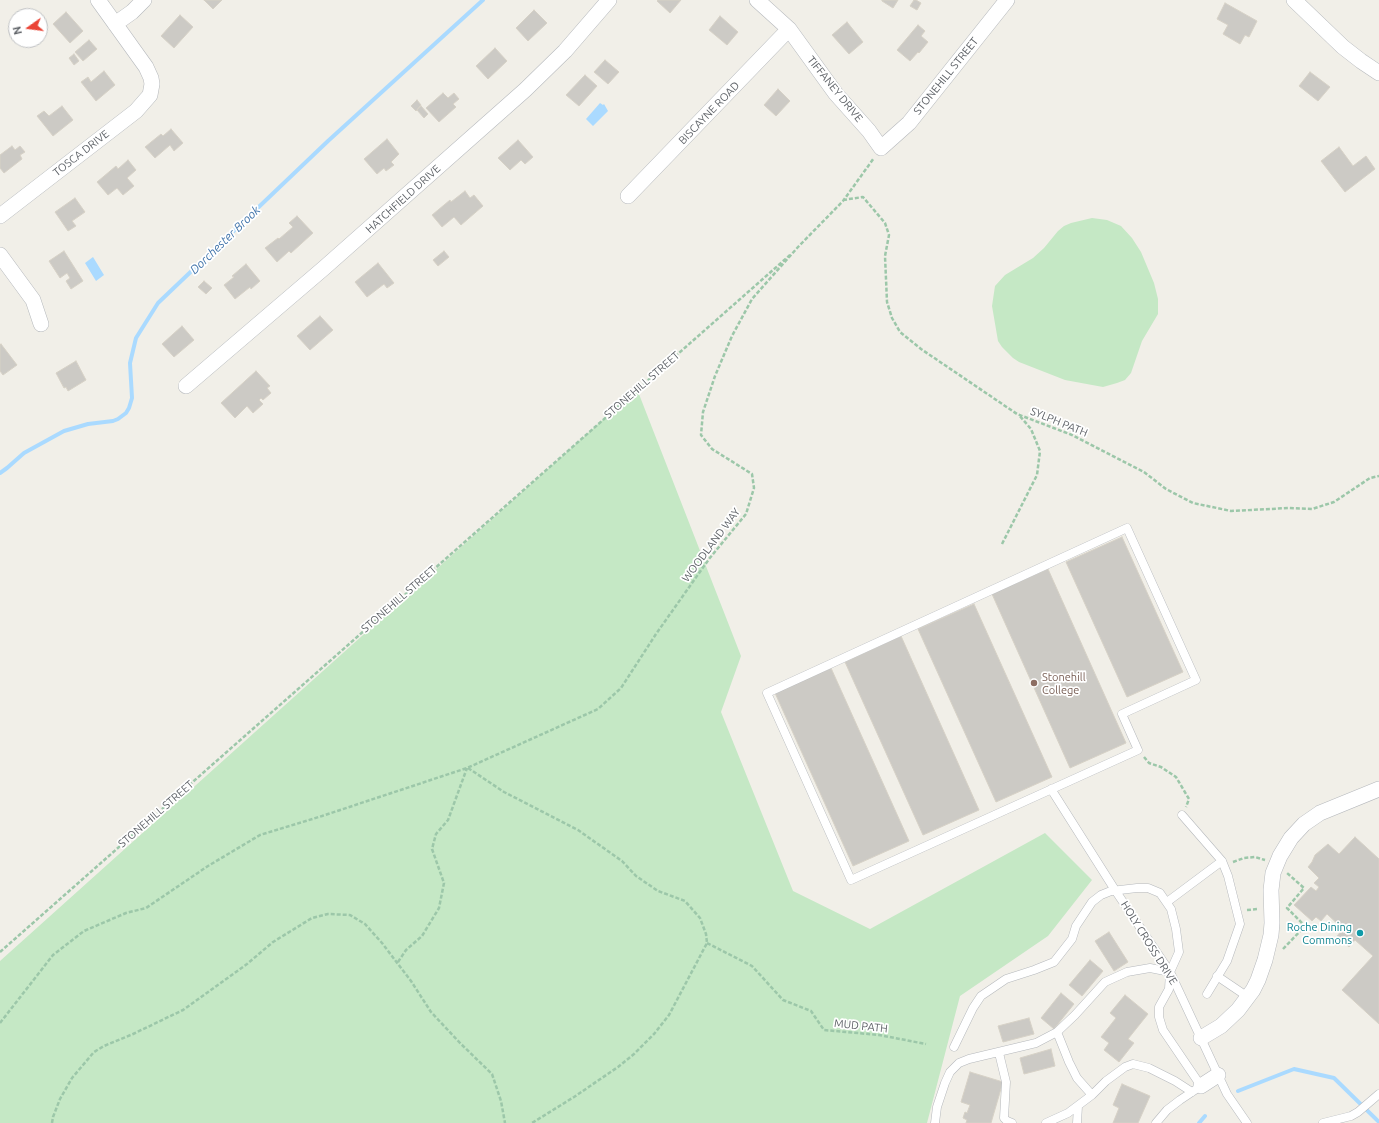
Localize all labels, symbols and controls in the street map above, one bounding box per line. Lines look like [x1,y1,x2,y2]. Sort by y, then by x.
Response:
north arrow [8,8,48,48]
text: N [11,25,24,36]
street label: STONEHILL STREET [911,35,981,117]
street label: TIFFANEY DRIVE [804,53,866,125]
street label: BISCAYNE ROAD [676,79,742,147]
street label: TOSCA DRIVE [50,127,112,179]
street label: HATCHFIELD DRIVE [363,162,443,236]
water label: Dorchester Brook [187,203,263,277]
street label: STONEHILL STREET [602,349,682,421]
street label: SYLPH PATH [1028,404,1090,440]
street label: WOODLAND WAY [679,506,743,584]
street label: STONEHILL STREET [359,563,439,635]
place label: Stonehill College [1042,670,1086,696]
marker: Stonehill College [1029,678,1039,688]
street label: STONEHILL STREET [116,778,196,850]
street label: HOLY CROSS DRIVE [1118,899,1180,987]
place label: Roche Dining Commons [1287,920,1352,946]
marker: Roche Dining Commons [1355,928,1365,938]
street label: MUD PATH [834,1017,888,1035]

